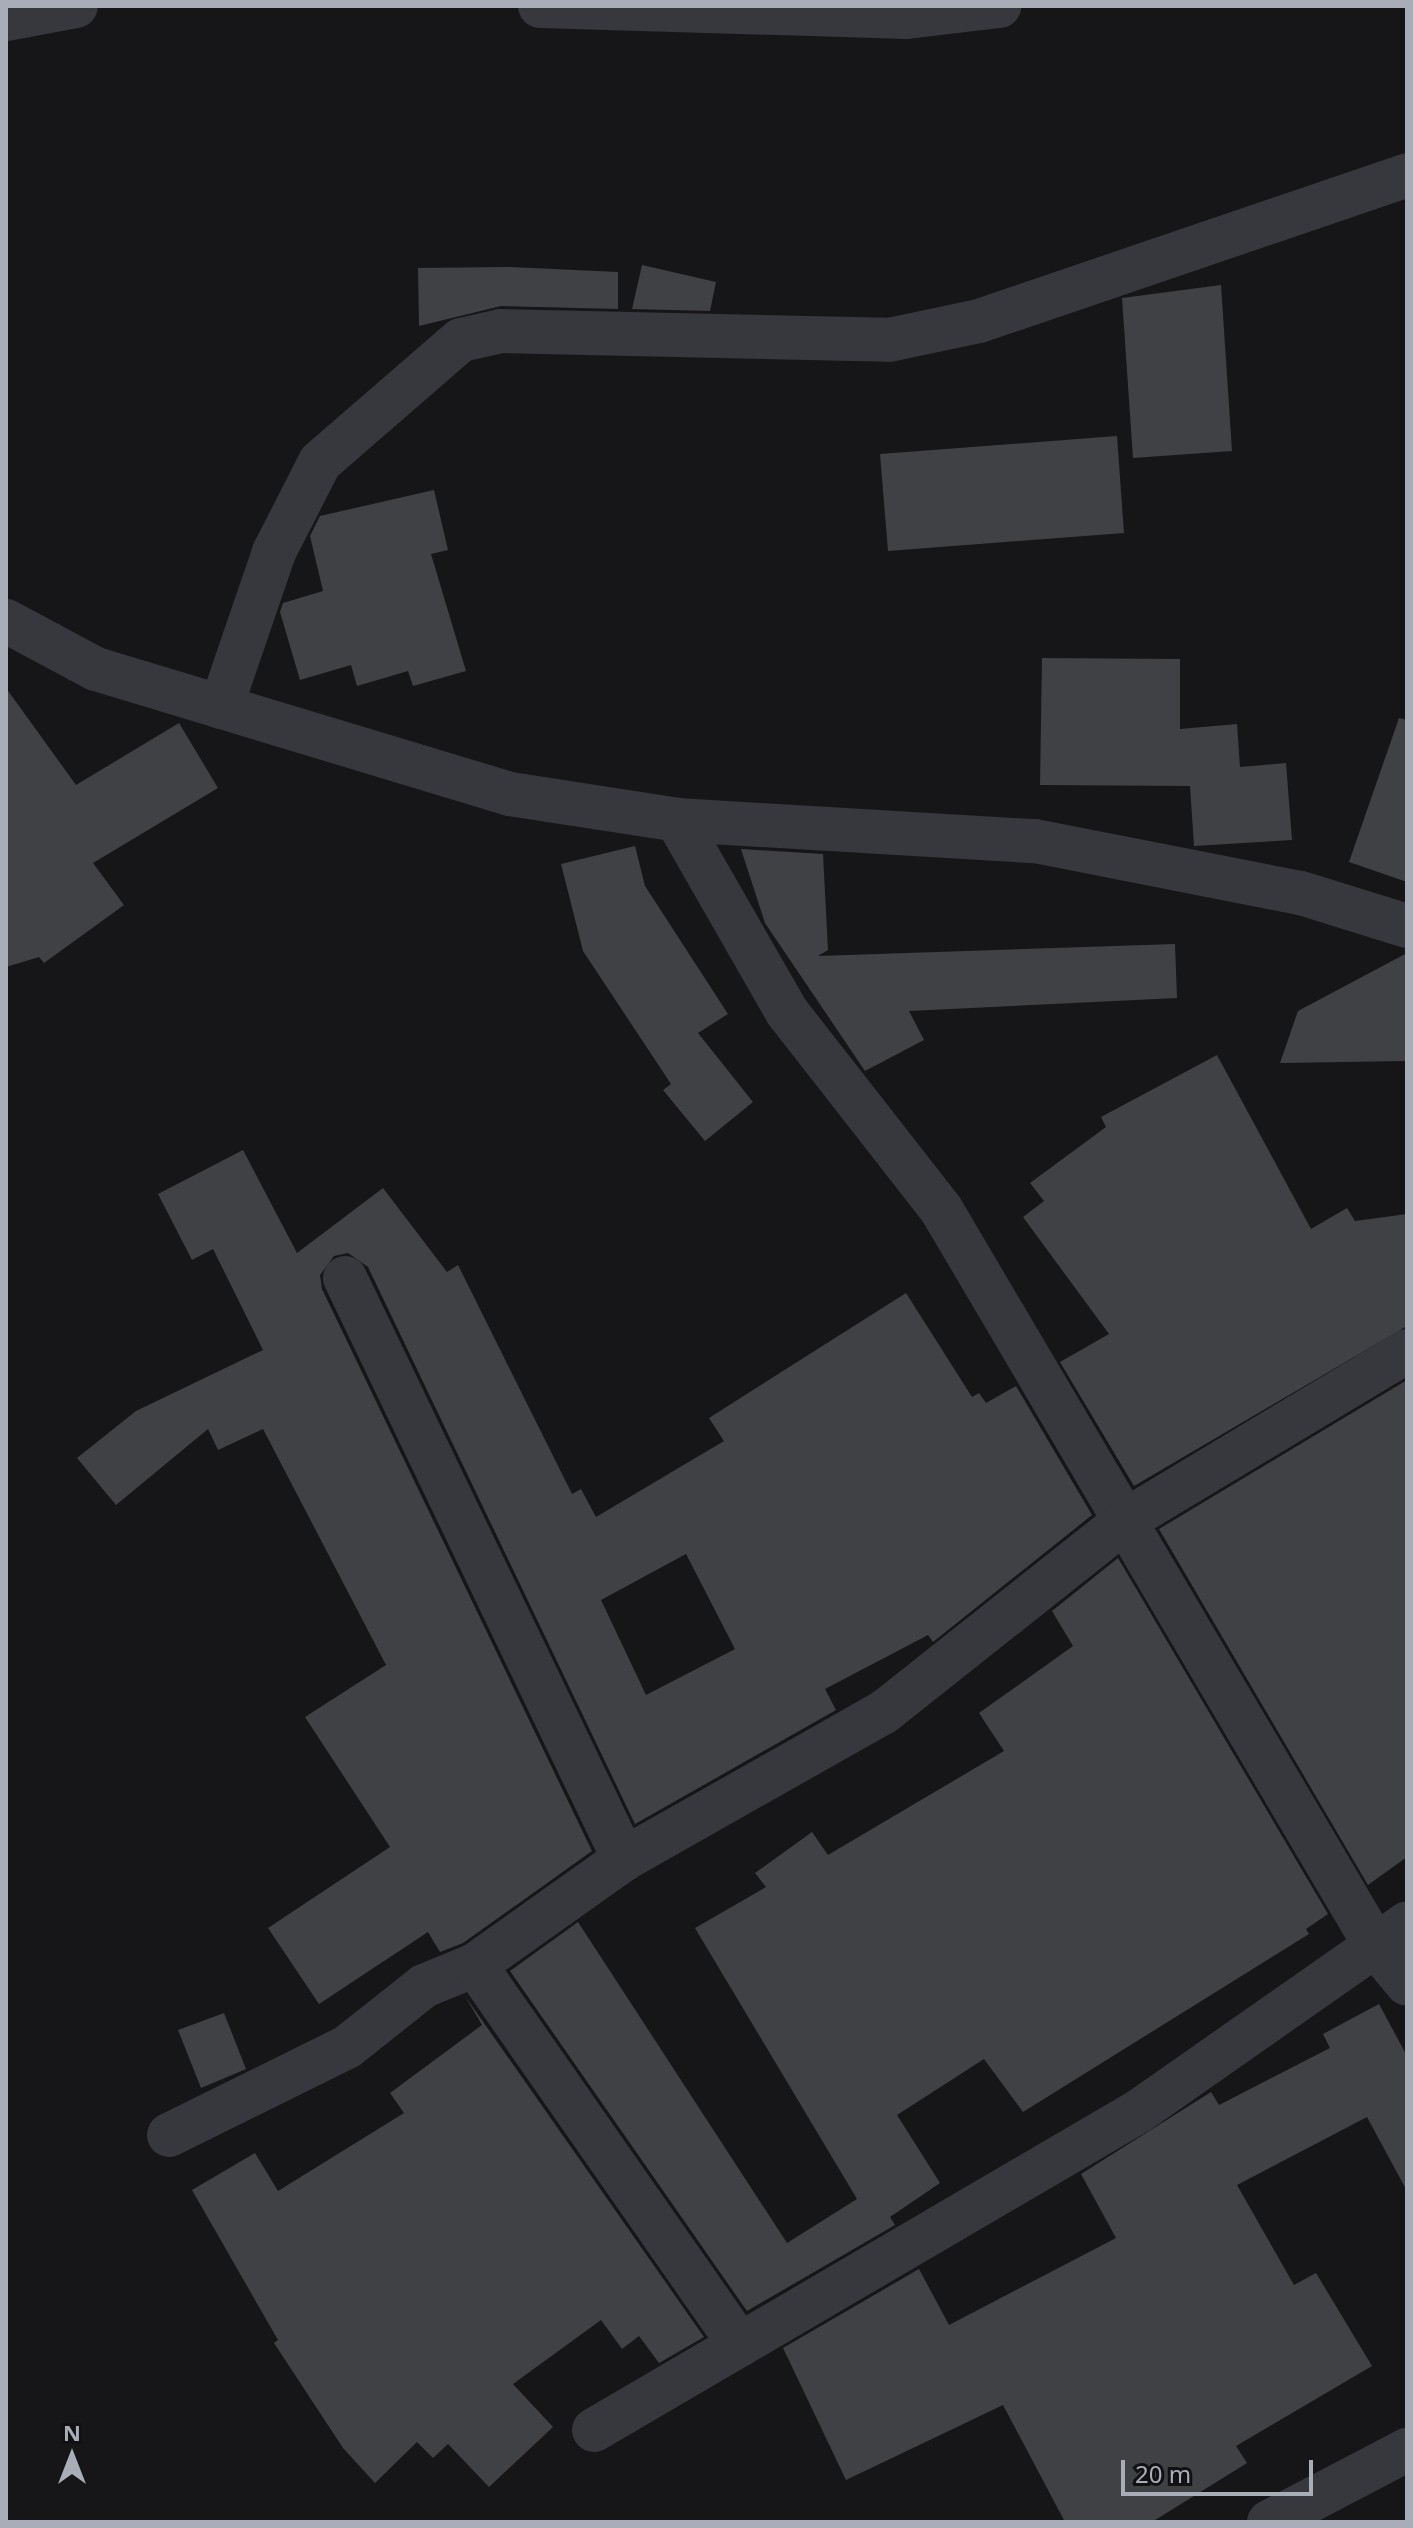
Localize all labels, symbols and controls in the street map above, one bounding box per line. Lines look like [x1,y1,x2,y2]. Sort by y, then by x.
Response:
north arrow [32,2416,112,2496]
text: N [63,2417,81,2447]
scale bar [1125,2444,1317,2494]
text: 20 m [1135,2457,1191,2490]

